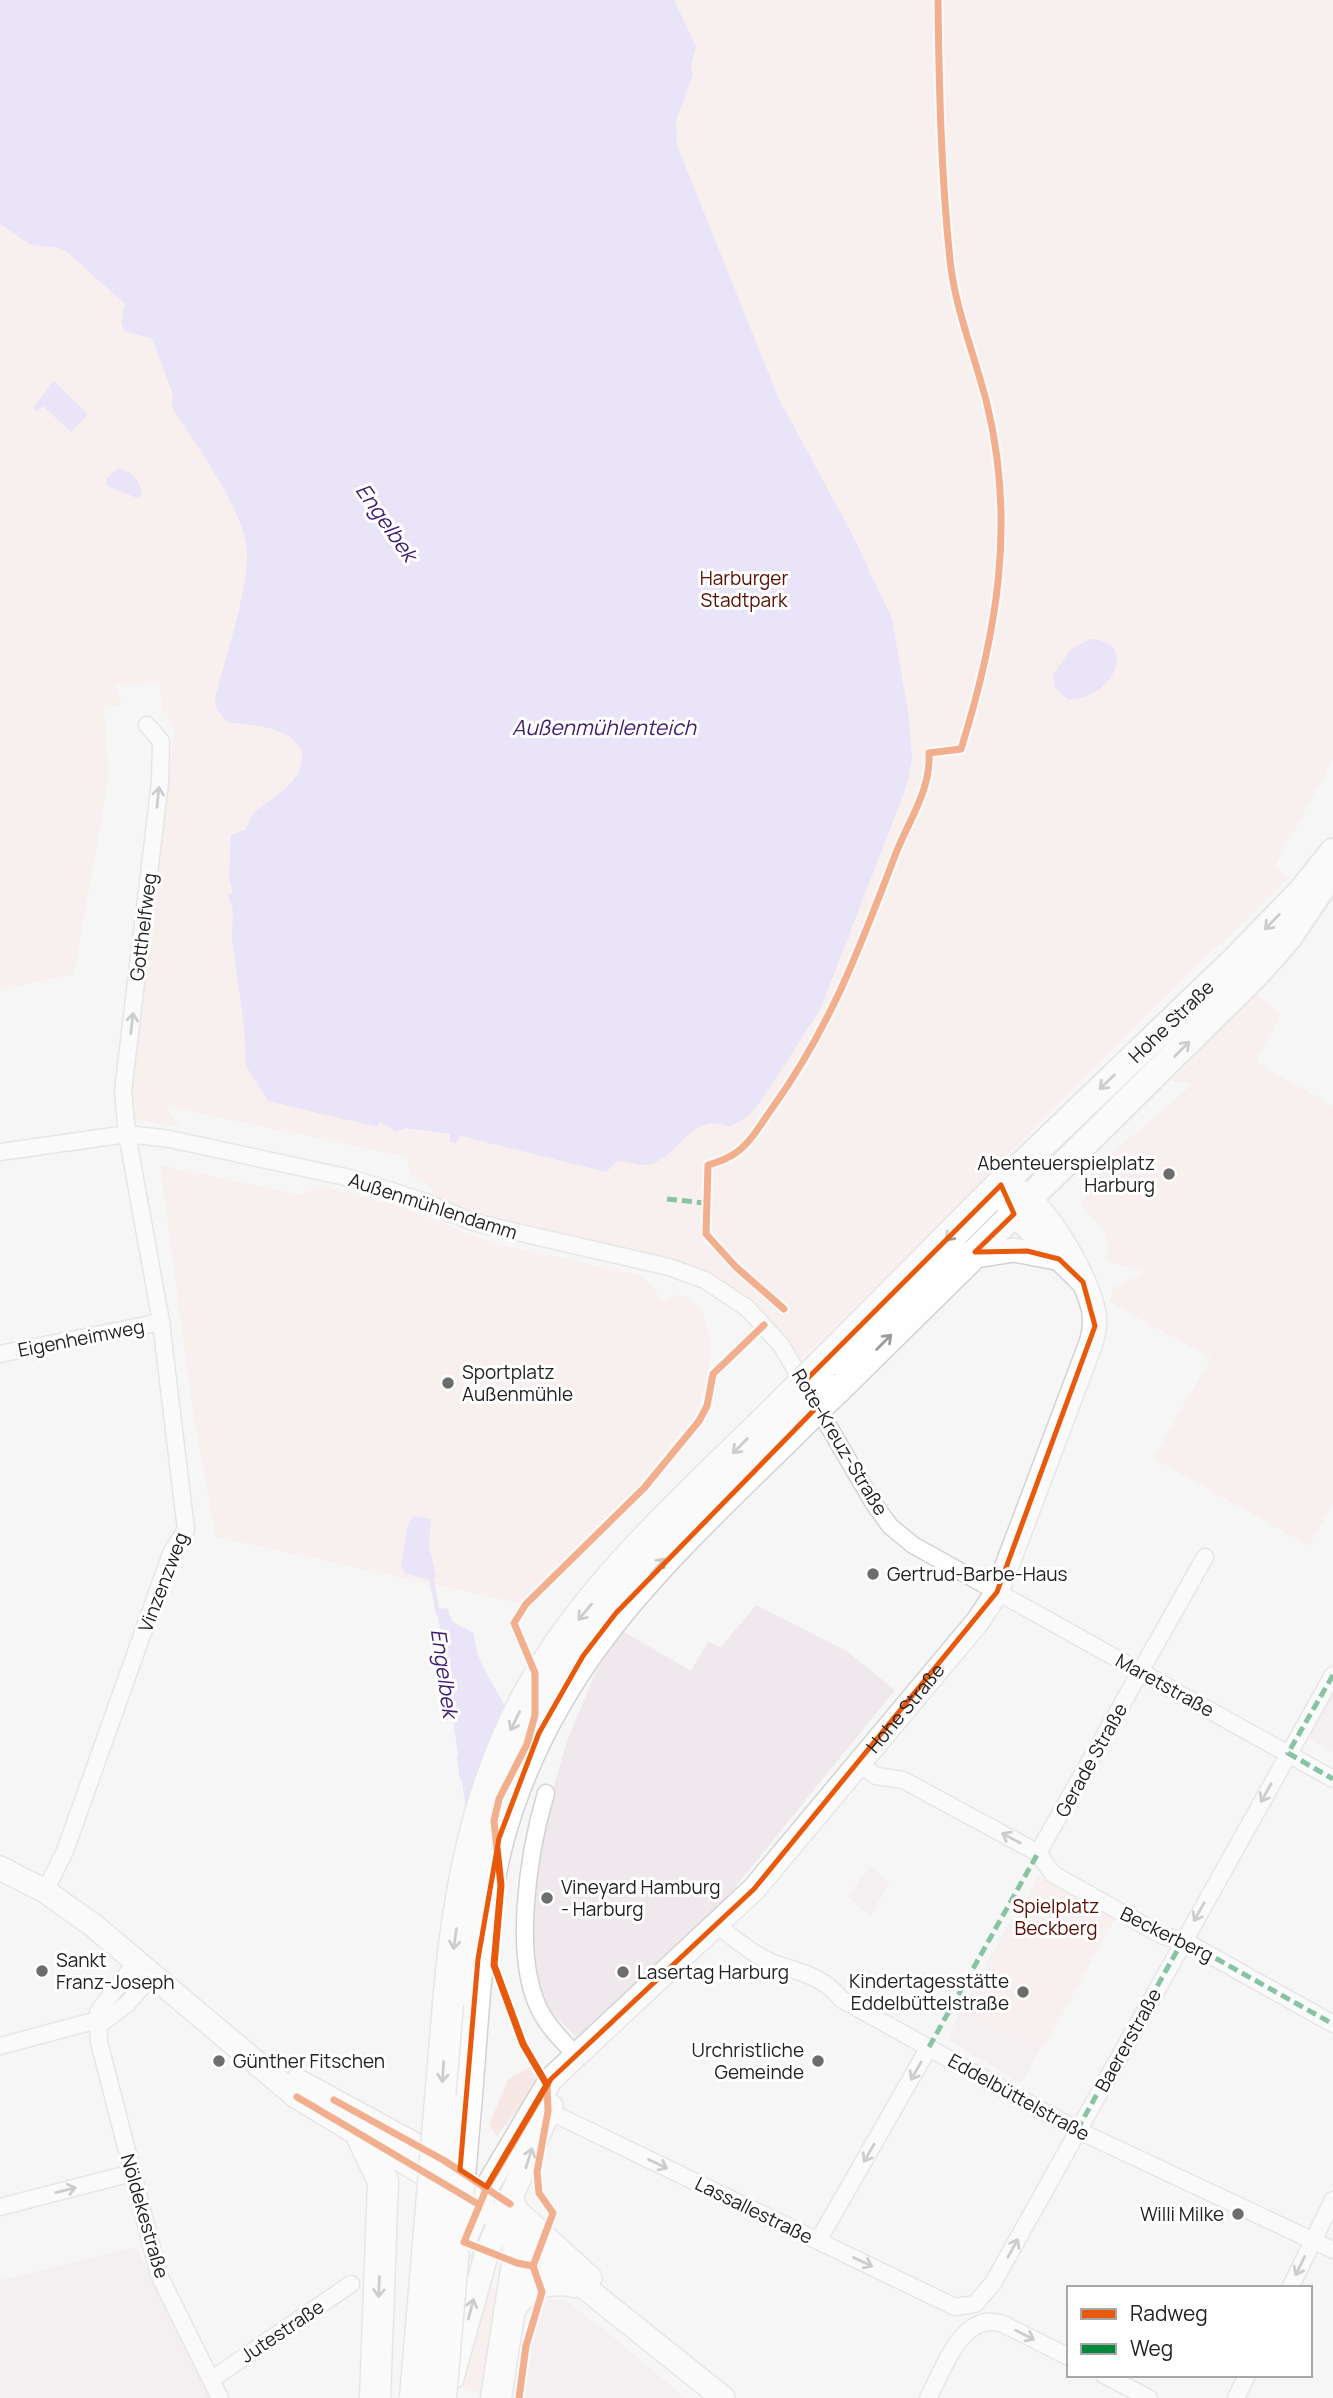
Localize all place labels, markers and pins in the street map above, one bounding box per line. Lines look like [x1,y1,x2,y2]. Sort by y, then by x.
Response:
place label: Abenteuerspielplatz Harburg [977,1150,1155,1198]
marker: Abenteuerspielplatz Harburg [1161,1166,1177,1182]
place label: Sportplatz Außenmühle [462,1359,573,1407]
marker: Sportplatz Außenmühle [440,1375,456,1391]
place label: Gertrud-Barbe-Haus [887,1561,1068,1587]
marker: Gertrud-Barbe-Haus [865,1566,881,1582]
place label: Vineyard Hamburg - Harburg [561,1874,721,1922]
marker: Vineyard Hamburg - Harburg [539,1890,555,1906]
place label: Sankt Franz-Joseph [56,1947,175,1995]
place label: Lasertag Harburg [637,1959,789,1985]
marker: Sankt Franz-Joseph [34,1963,50,1979]
marker: Lasertag Harburg [615,1964,631,1980]
place label: Kindertagesstätte Eddelbüttelstraße [849,1968,1009,2016]
marker: Kindertagesstätte Eddelbüttelstraße [1015,1984,1031,2000]
place label: Urchristliche Gemeinde [692,2037,804,2085]
place label: Günther Fitschen [233,2048,385,2074]
marker: Günther Fitschen [211,2053,227,2069]
marker: Urchristliche Gemeinde [810,2053,826,2069]
place label: Willi Milke [1140,2201,1224,2227]
marker: Willi Milke [1230,2206,1246,2222]

